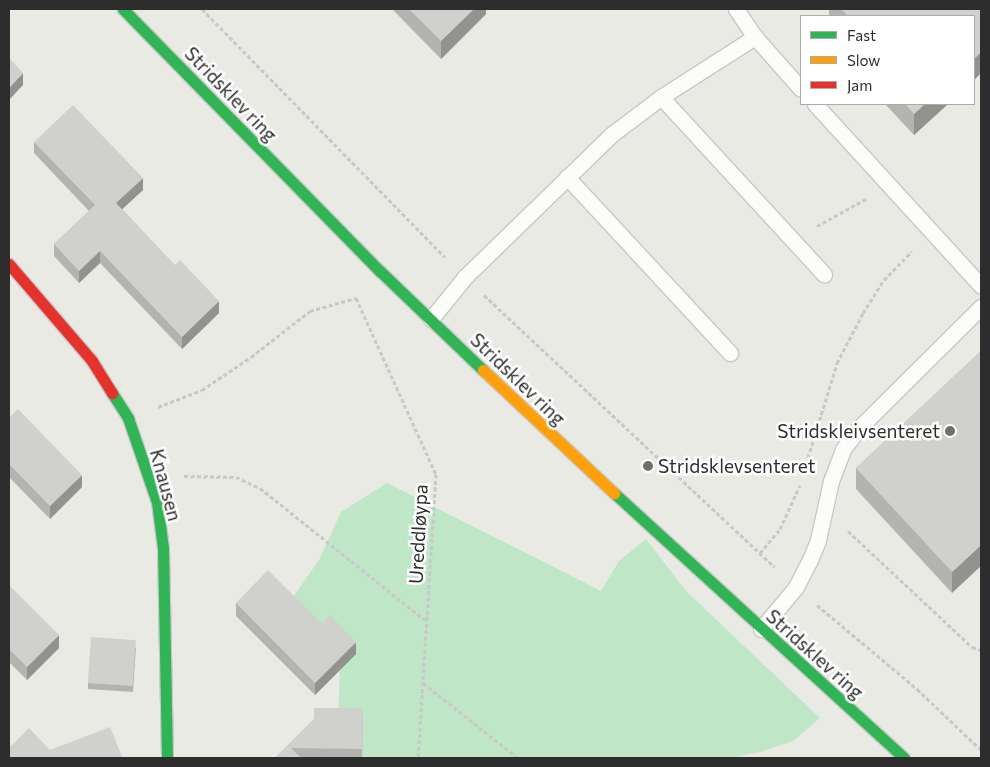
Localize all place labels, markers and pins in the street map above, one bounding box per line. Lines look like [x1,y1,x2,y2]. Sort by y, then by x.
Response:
place label: Stridskleivsenteret [777,420,940,442]
marker: Stridskleivsenteret [944,425,956,437]
place label: Stridsklevsenteret [658,455,816,477]
marker: Stridsklevsenteret [642,460,654,472]

